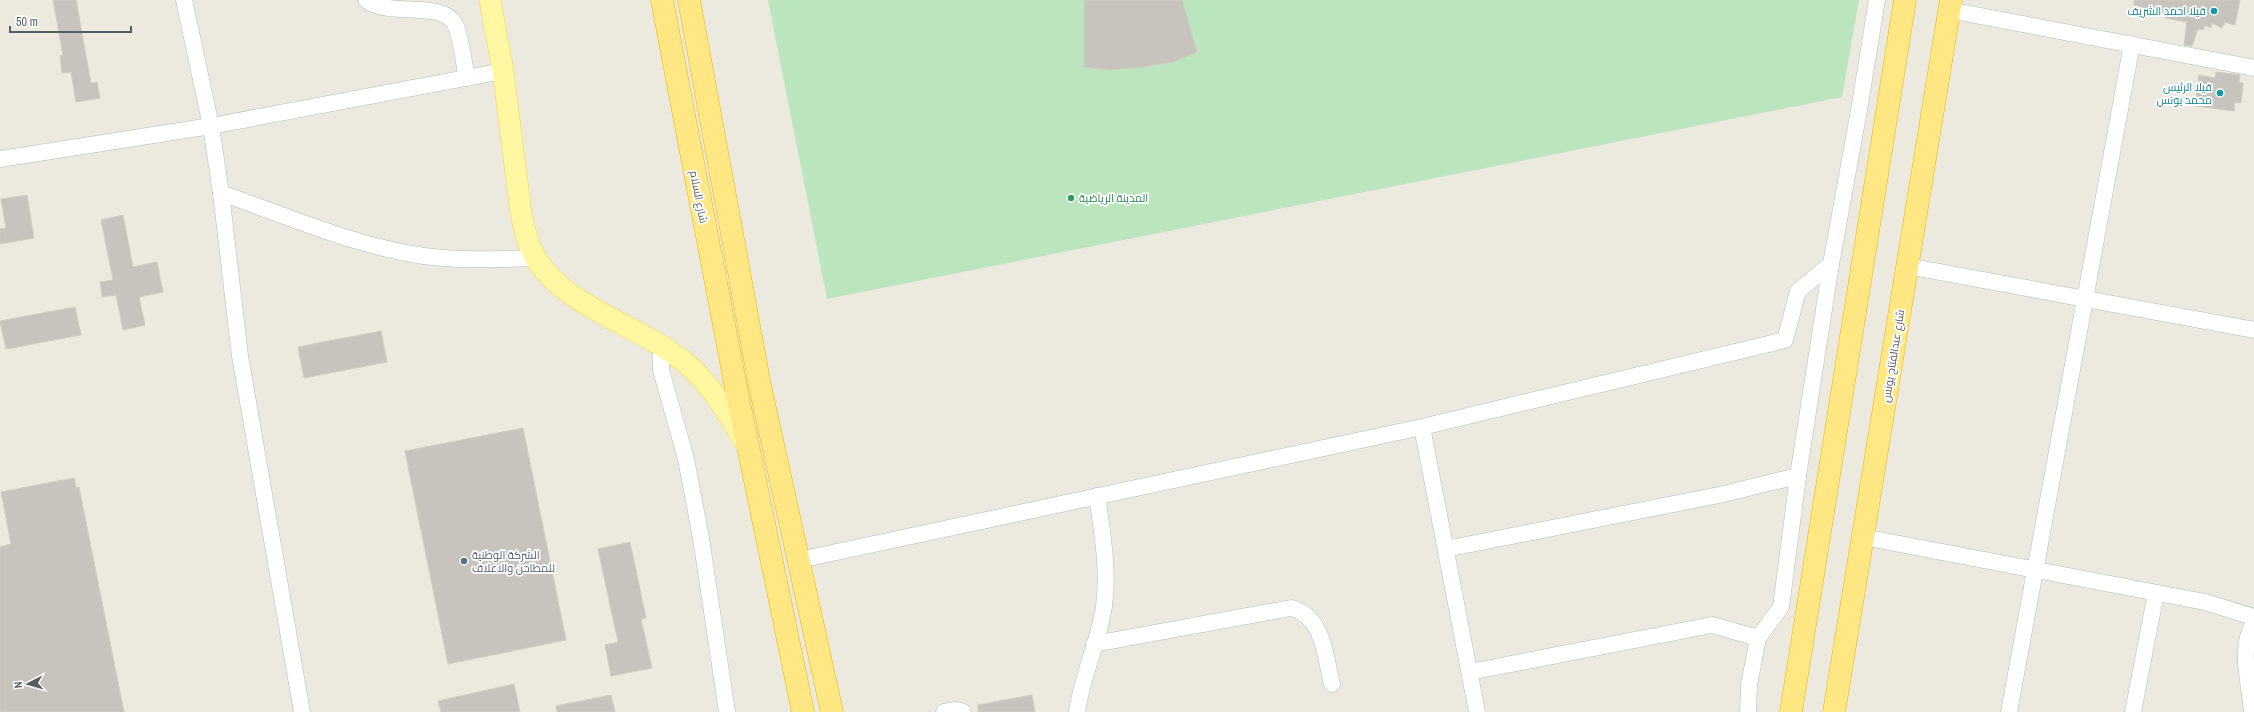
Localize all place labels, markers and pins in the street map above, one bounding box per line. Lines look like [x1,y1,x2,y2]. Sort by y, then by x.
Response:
place label: فيلا احمد الشريف [2127,4,2206,18]
marker: فيلا احمد الشريف [2209,6,2219,16]
place label: فيلا الرئيس محمد يونس [2157,80,2212,107]
marker: فيلا الرئيس محمد يونس [2215,88,2225,98]
place label: المدينة الرياضية [1079,191,1148,205]
marker: المدينة الرياضية [1066,193,1076,203]
place label: الشركة الوطنية للمطاحن والاعلاف [472,548,555,575]
marker: الشركة الوطنية للمطاحن والاعلاف [459,556,469,566]

